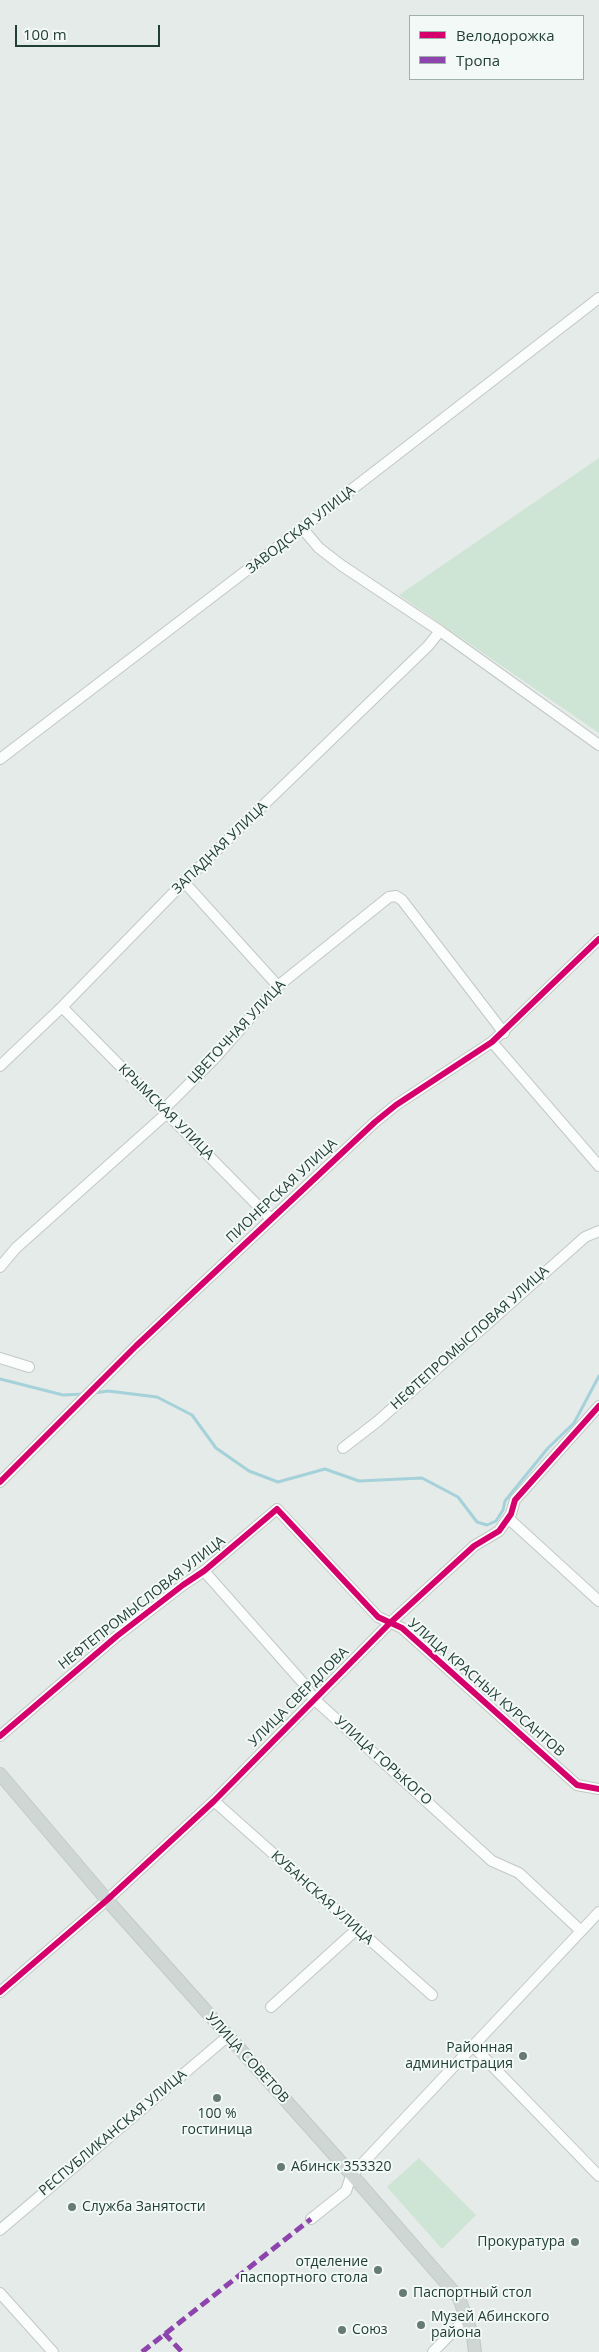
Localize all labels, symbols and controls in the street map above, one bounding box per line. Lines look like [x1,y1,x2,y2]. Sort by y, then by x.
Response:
scale bar [18,15,162,47]
legend [409,15,584,80]
text: 100 m [23,24,67,44]
text: Велодорожка [456,25,555,45]
text: Тропа [456,50,500,70]
street label: ЗАВОДСКАЯ УЛИЦА [243,482,359,578]
street label: ЗАПАДНАЯ УЛИЦА [169,798,271,898]
street label: ЦВЕТОЧНАЯ УЛИЦА [185,977,289,1087]
street label: КРЫМСКАЯ УЛИЦА [115,1061,217,1163]
street label: ПИОНЕРСКАЯ УЛИЦА [223,1135,341,1247]
street label: НЕФТЕПРОМЫСЛОВАЯ УЛИЦА [387,1263,553,1413]
street label: НЕФТЕПРОМЫСЛОВАЯ УЛИЦА [55,1533,229,1673]
street label: УЛИЦА КРАСНЫХ КУРСАНТОВ [404,1615,568,1761]
street label: УЛИЦА СВЕРДЛОВА [246,1644,352,1750]
street label: УЛИЦА ГОРЬКОГО [331,1713,435,1809]
street label: КУБАНСКАЯ УЛИЦА [267,1848,377,1948]
street label: УЛИЦА СОВЕТОВ [202,2009,292,2107]
place label: Районная администрация [405,2040,513,2072]
marker: Районная администрация [517,2050,529,2062]
street label: РЕСПУБЛИКАНСКАЯ УЛИЦА [36,2066,190,2200]
marker: 100 % гостиница [211,2092,223,2104]
place label: 100 % гостиница [182,2106,252,2138]
place label: Абинск 353320 [291,2159,392,2175]
marker: Абинск 353320 [275,2161,287,2173]
place label: Служба Занятости [82,2199,206,2215]
marker: Служба Занятости [66,2201,78,2213]
place label: Прокуратура [477,2234,565,2250]
marker: Прокуратура [569,2236,581,2248]
place label: отделение паспортного стола [240,2254,368,2286]
marker: отделение паспортного стола [372,2264,384,2276]
place label: Паспортный стол [413,2285,532,2301]
marker: Паспортный стол [397,2287,409,2299]
place label: Музей Абинского района [431,2309,550,2342]
marker: Музей Абинского района [415,2319,427,2331]
place label: Союз [352,2322,388,2338]
marker: Союз [336,2324,348,2336]

